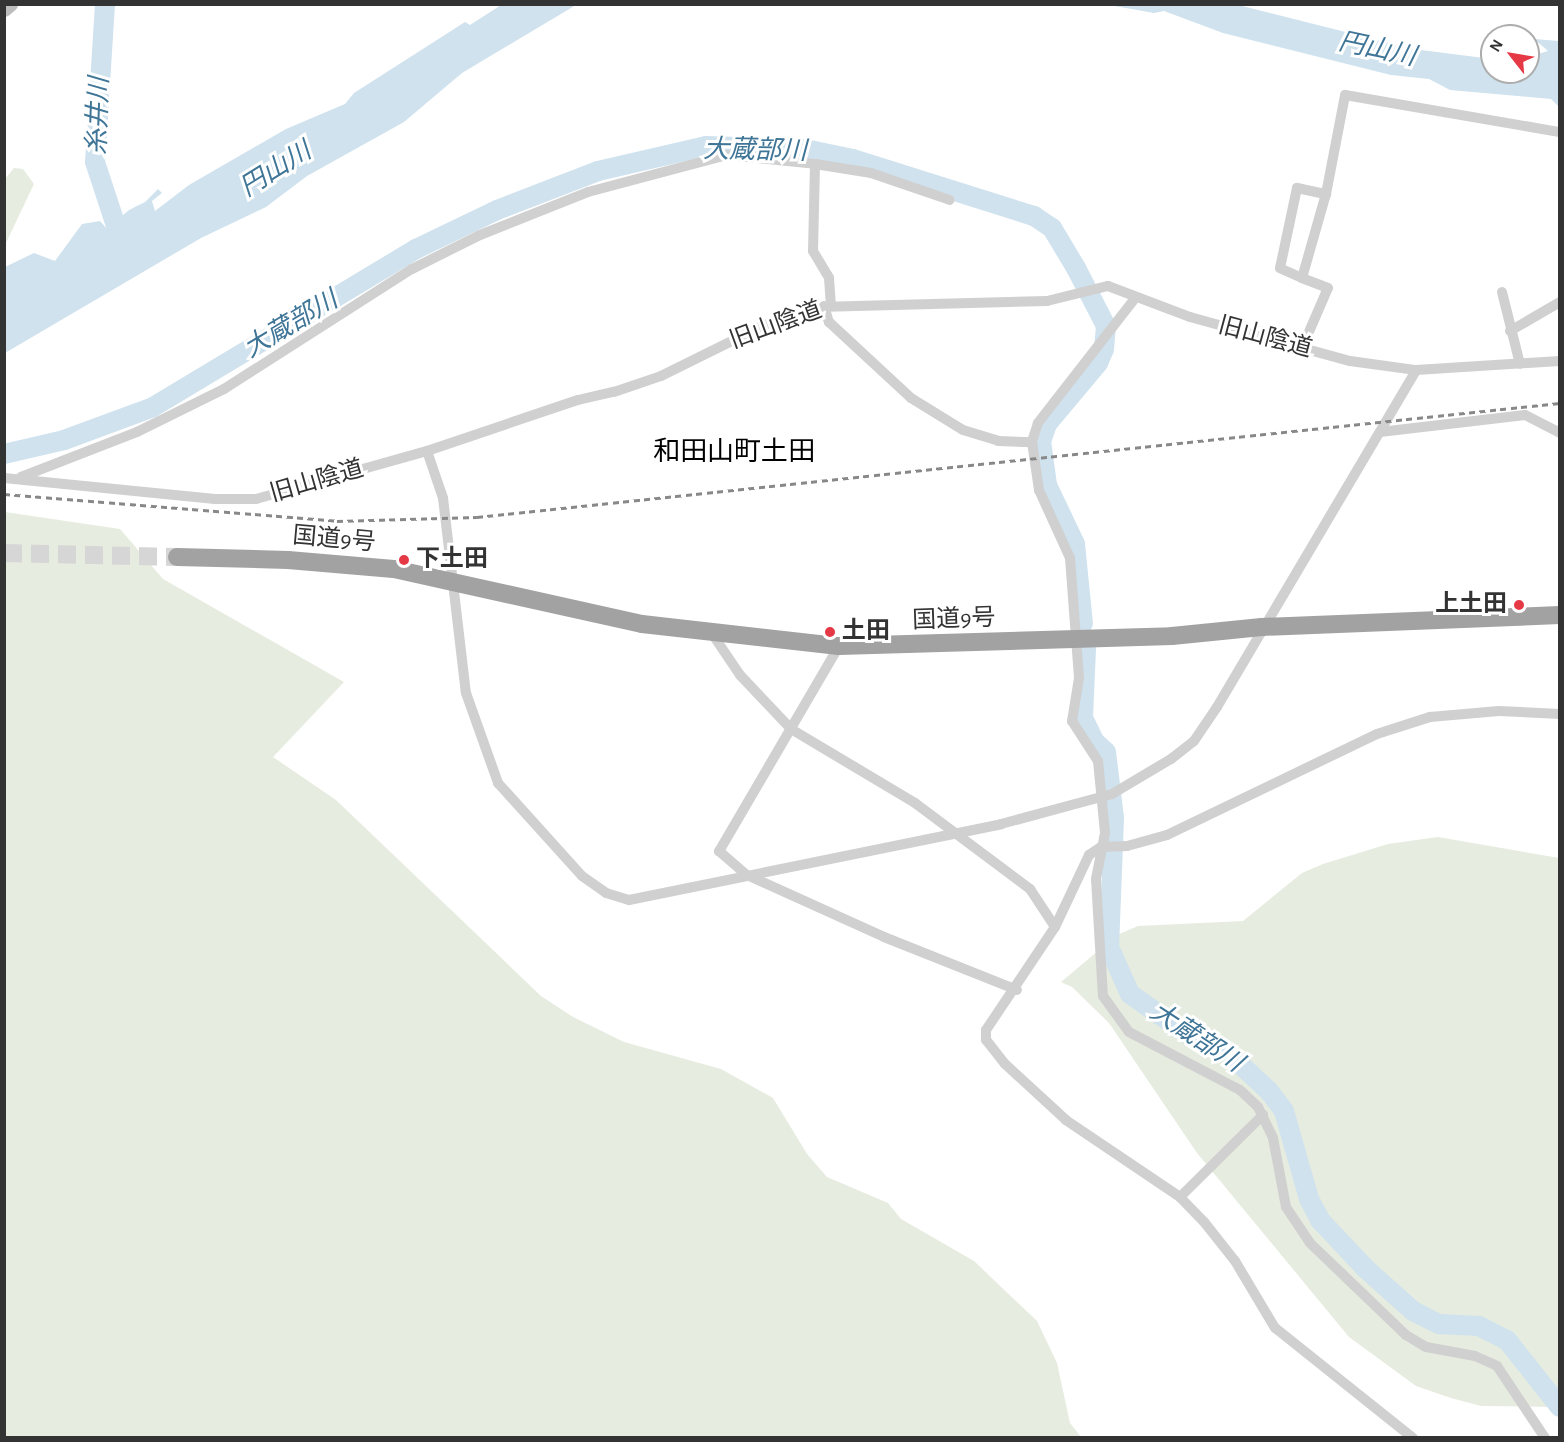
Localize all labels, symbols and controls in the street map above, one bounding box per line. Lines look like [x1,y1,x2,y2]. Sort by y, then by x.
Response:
north arrow [1480,24,1540,84]
water label: 円山川 [1336,27,1418,73]
text: N [1487,37,1506,55]
water label: 糸井川 [82,76,116,156]
water label: 大蔵部川 [703,134,807,168]
water label: 円山川 [235,136,317,204]
water label: 大蔵部川 [238,285,344,365]
street label: 旧山陰道 [726,296,826,356]
street label: 旧山陰道 [1215,312,1315,364]
district label: 和田山町土田 [653,436,815,468]
street label: 旧山陰道 [267,455,367,509]
street label: 国道9号 [291,522,377,558]
place label: 下土田 [416,546,488,574]
marker: 下土田 [397,553,411,567]
place label: 上土田 [1435,591,1507,619]
marker: 上土田 [1512,598,1526,612]
street label: 国道9号 [912,604,996,636]
place label: 土田 [842,618,890,646]
marker: 土田 [823,625,837,639]
water label: 大蔵部川 [1144,997,1248,1079]

